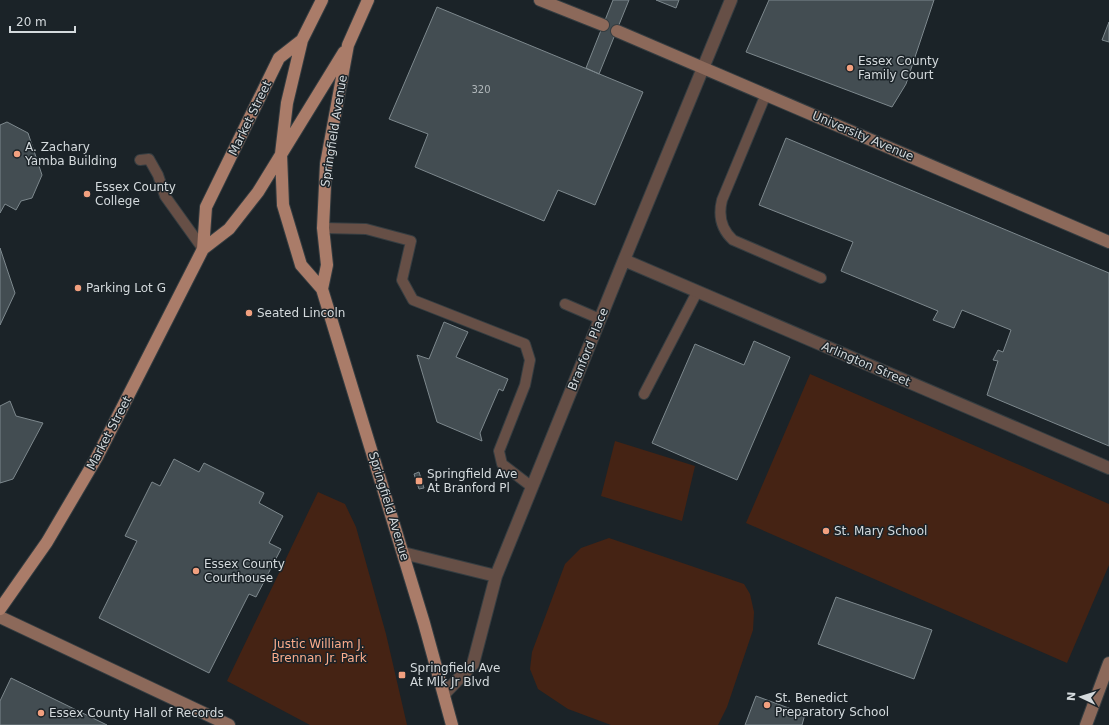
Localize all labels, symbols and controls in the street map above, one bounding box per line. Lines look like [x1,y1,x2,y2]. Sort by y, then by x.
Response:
scale bar [10,8,75,34]
text: 20 m [16,15,47,29]
place label: Essex County Family Court [858,54,939,82]
marker: Essex County Family Court [845,63,855,73]
street label: Springfield Avenue [318,74,350,188]
street label: Market Street [226,78,274,158]
house number: 320 [471,84,491,95]
street label: University Avenue [810,108,916,164]
place label: A. Zachary Yamba Building [24,140,117,168]
marker: A. Zachary Yamba Building [12,149,22,159]
place label: Essex County College [95,180,176,208]
marker: Essex County College [82,189,92,199]
place label: Parking Lot G [86,281,166,295]
marker: Parking Lot G [73,283,83,293]
place label: Seated Lincoln [257,306,345,320]
street label: Branford Place [565,306,611,392]
marker: Seated Lincoln [244,308,254,318]
street label: Arlington Street [820,339,913,389]
street label: Market Street [84,393,134,472]
street label: Springfield Avenue [366,450,412,562]
place label: Springfield Ave At Branford Pl [427,467,517,495]
marker: Springfield Ave At Branford Pl [414,476,424,486]
place label: St. Mary School [834,524,927,538]
marker: St. Mary School [821,526,831,536]
place label: Essex County Courthouse [204,557,285,585]
marker: Essex County Courthouse [191,566,201,576]
park label: Justic William J. Brennan Jr. Park [271,637,367,665]
place label: Springfield Ave At Mlk Jr Blvd [410,661,500,689]
marker: Springfield Ave At Mlk Jr Blvd [397,670,407,680]
north arrow [1061,677,1101,717]
place label: St. Benedict Preparatory School [775,691,889,719]
text: N [1065,691,1078,701]
marker: St. Benedict Preparatory School [762,700,772,710]
place label: Essex County Hall of Records [49,706,224,720]
marker: Essex County Hall of Records [36,708,46,718]

